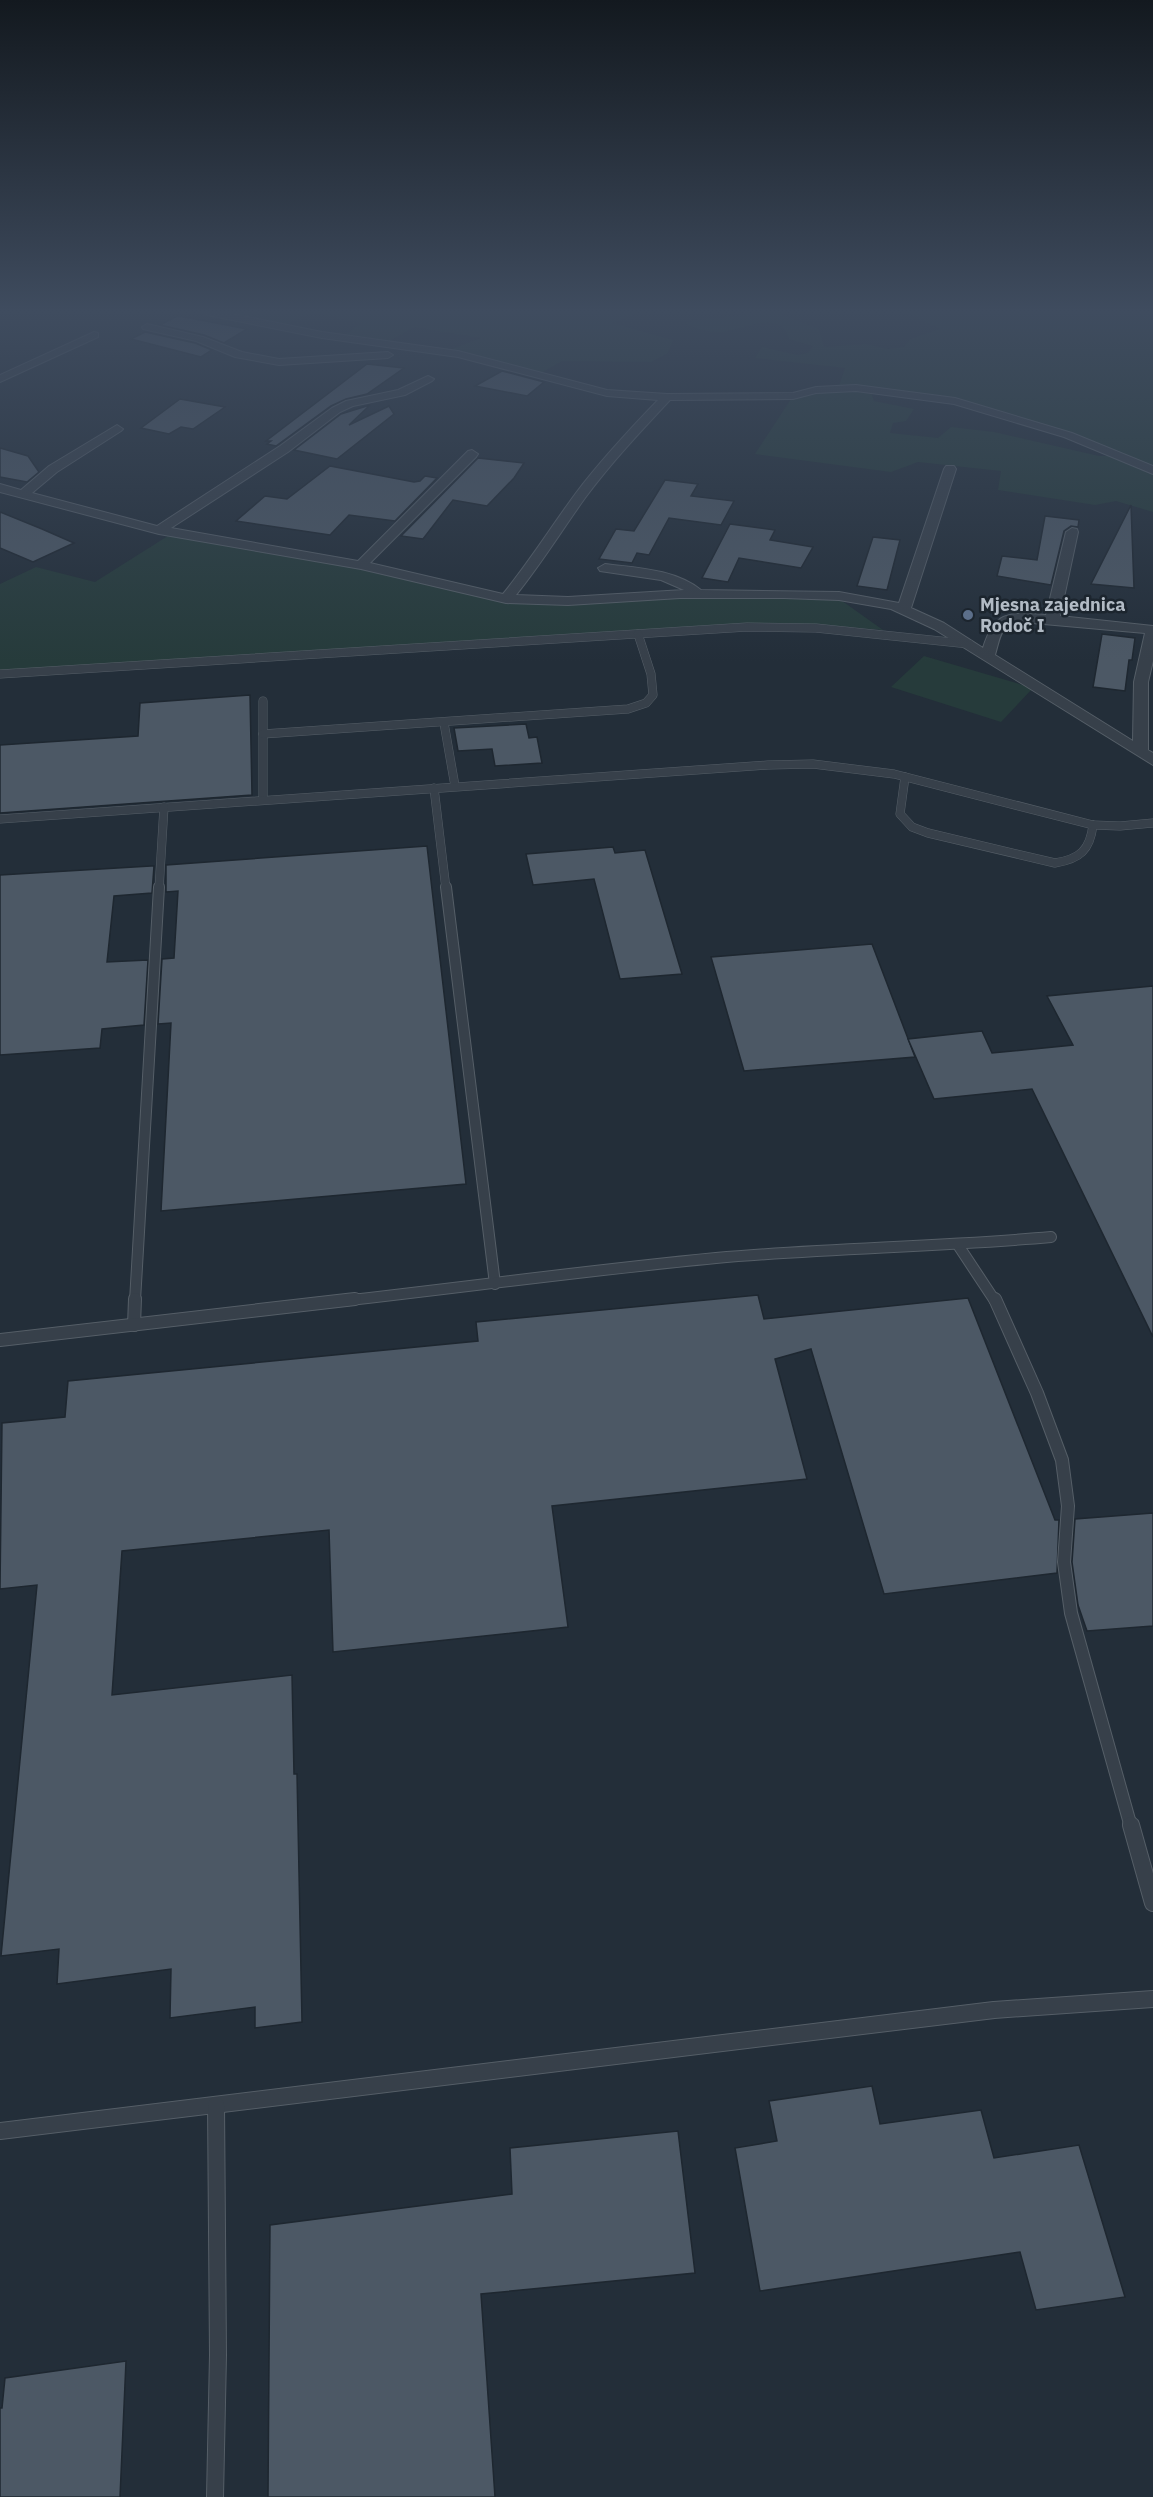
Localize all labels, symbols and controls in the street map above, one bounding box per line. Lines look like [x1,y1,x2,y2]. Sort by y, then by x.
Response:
place label: Mjesna zajednica Rodoč I [980,593,1126,637]
marker: Mjesna zajednica Rodoč I [961,608,975,622]

